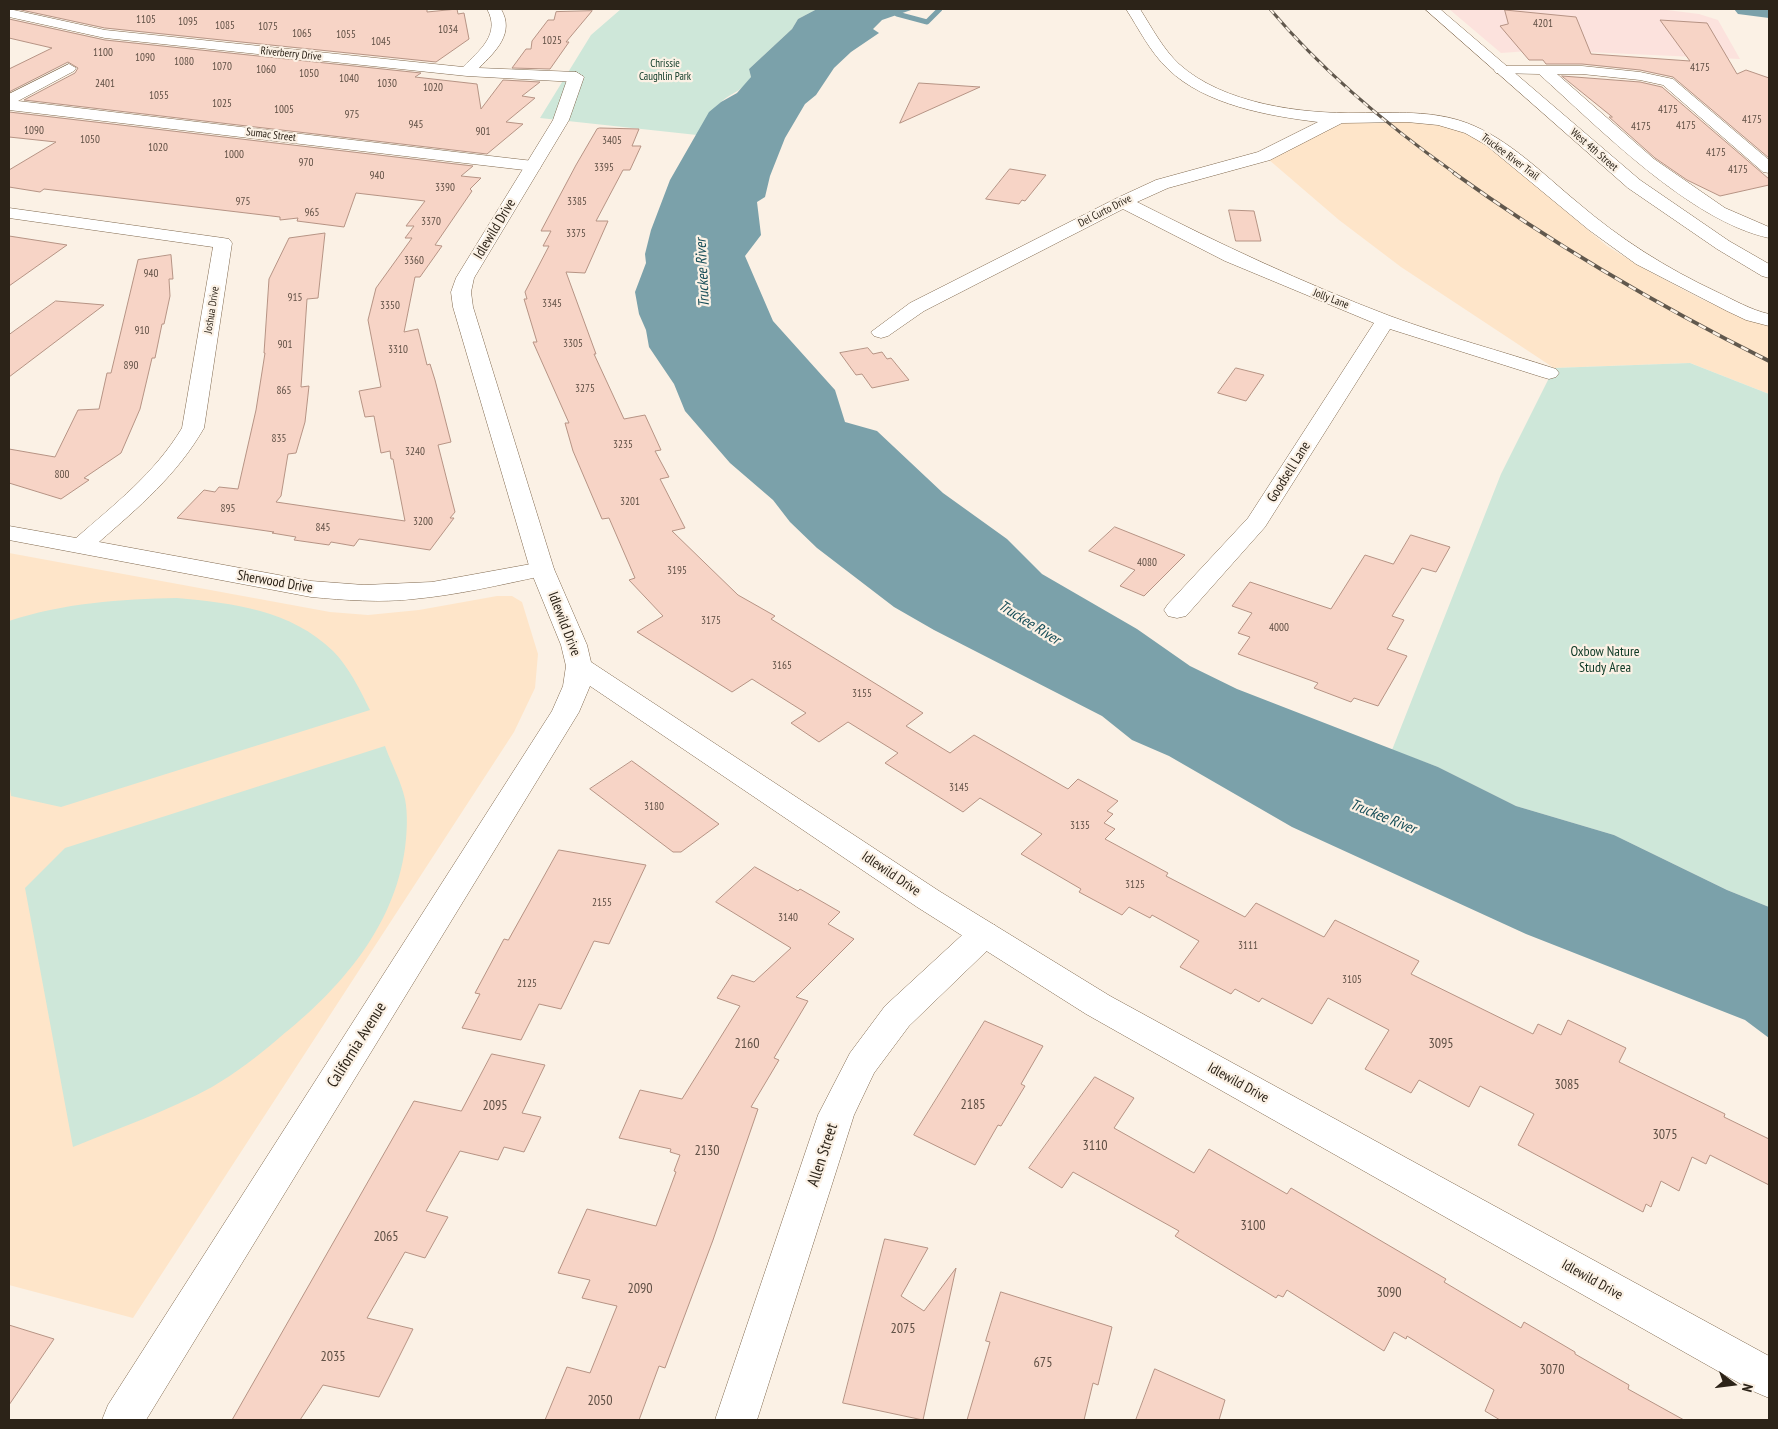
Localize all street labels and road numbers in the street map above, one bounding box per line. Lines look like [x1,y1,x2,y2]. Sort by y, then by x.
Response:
street label: Riverberry Drive [260,44,322,64]
street label: Sumac Street [245,125,297,145]
street label: West 4th Street [1568,126,1620,174]
street label: Truckee River Trail [1478,131,1542,183]
street label: Del Curto Drive [1076,192,1134,230]
street label: Idlewild Drive [470,196,520,262]
street label: Joshua Drive [202,286,222,334]
street label: Jolly Lane [1311,286,1351,312]
street label: Goodsell Lane [1264,439,1314,505]
street label: Sherwood Drive [236,567,314,597]
street label: Idlewild Drive [544,590,584,658]
street label: Idlewild Drive [858,848,924,900]
street label: California Avenue [323,999,391,1091]
street label: Idlewild Drive [1205,1059,1271,1107]
street label: Allen Street [804,1121,842,1189]
street label: Idlewild Drive [1559,1256,1625,1304]

